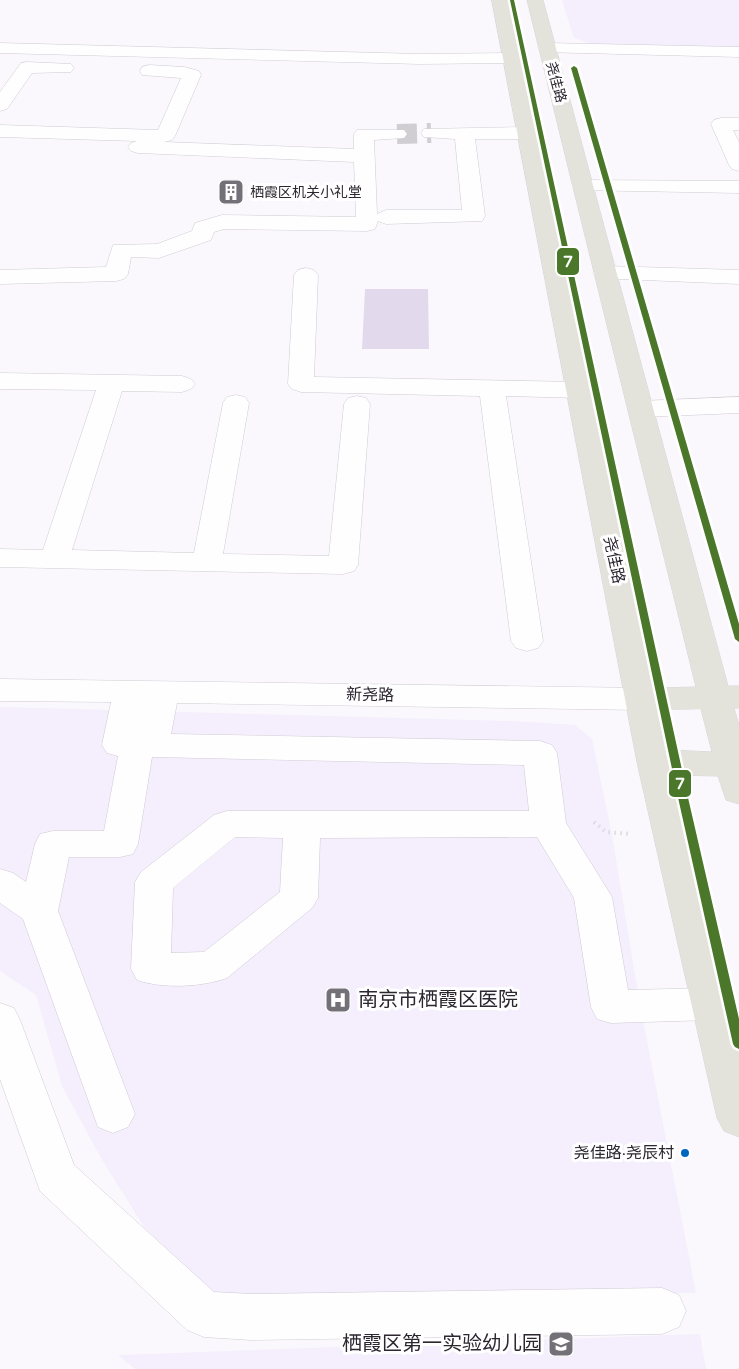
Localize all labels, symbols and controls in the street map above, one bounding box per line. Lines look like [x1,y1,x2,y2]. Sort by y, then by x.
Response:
street label: 尧佳路 [542,60,570,104]
building icon: 栖霞区机关小礼堂 [216,177,246,207]
place label: 栖霞区机关小礼堂 [250,184,362,201]
line badge: 7 [556,247,580,276]
text: 7 [563,252,573,272]
street label: 尧佳路 [599,534,629,586]
street label: 新尧路 [346,685,394,705]
line badge: 7 [668,769,692,798]
text: 7 [675,774,685,794]
hospital icon: 南京市栖霞区医院 [323,985,353,1015]
place label: 南京市栖霞区医院 [358,988,518,1012]
place label: 尧佳路·尧辰村 [574,1143,674,1163]
marker: 尧佳路·尧辰村 [679,1147,691,1159]
school or university icon: 栖霞区第一实验幼儿园 [546,1329,576,1359]
place label: 栖霞区第一实验幼儿园 [342,1332,542,1356]

